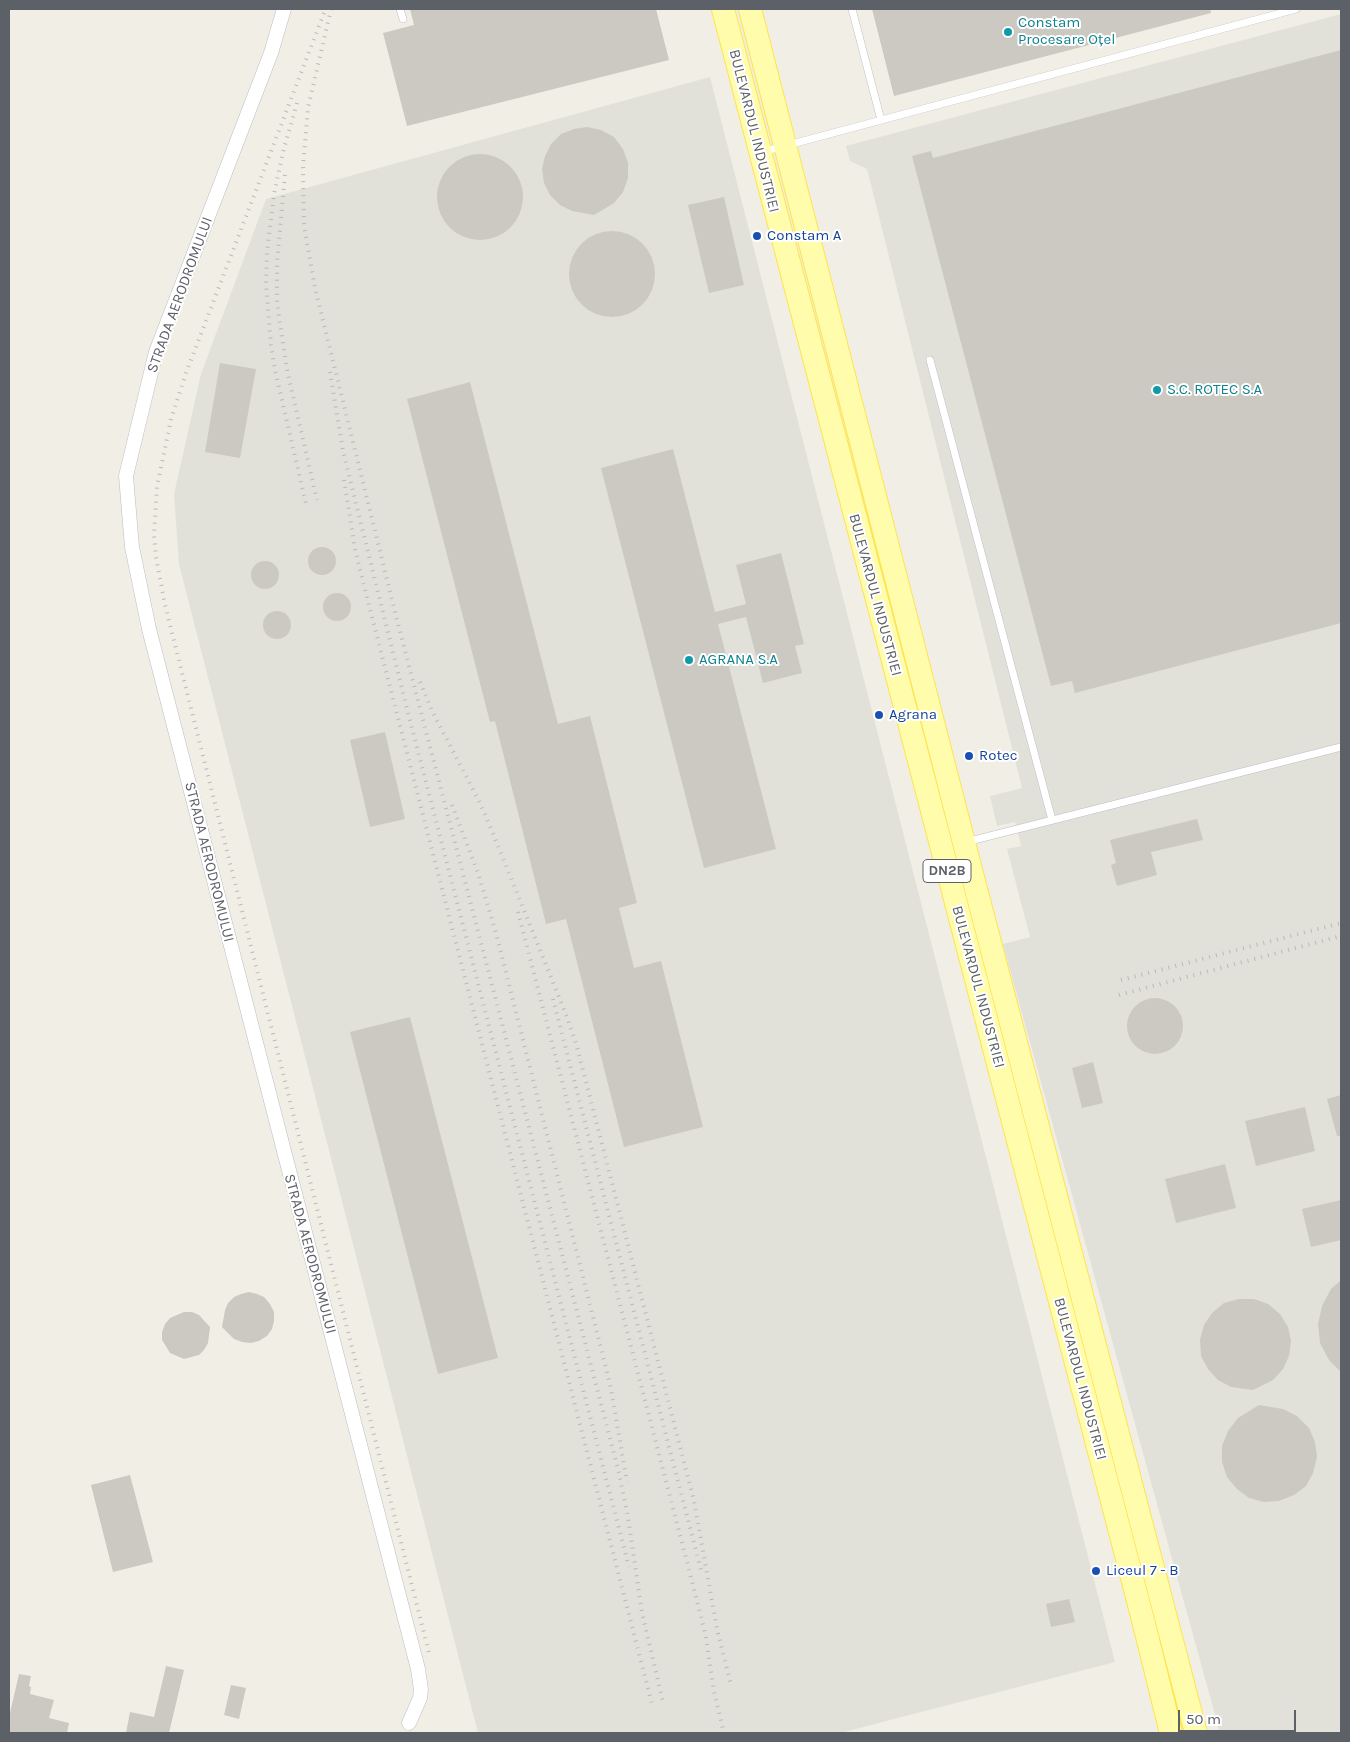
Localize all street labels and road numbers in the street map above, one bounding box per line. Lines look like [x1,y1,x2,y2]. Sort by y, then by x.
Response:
street label: BULEVARDUL INDUSTRIEI [725,48,783,214]
street label: STRADA AERODROMULUI [143,215,217,375]
street label: BULEVARDUL INDUSTRIEI [845,512,905,678]
street label: STRADA AERODROMULUI [180,780,238,944]
road number: DN2B [923,859,971,882]
street label: BULEVARDUL INDUSTRIEI [948,904,1008,1070]
street label: STRADA AERODROMULUI [280,1172,340,1336]
street label: BULEVARDUL INDUSTRIEI [1050,1296,1110,1462]

